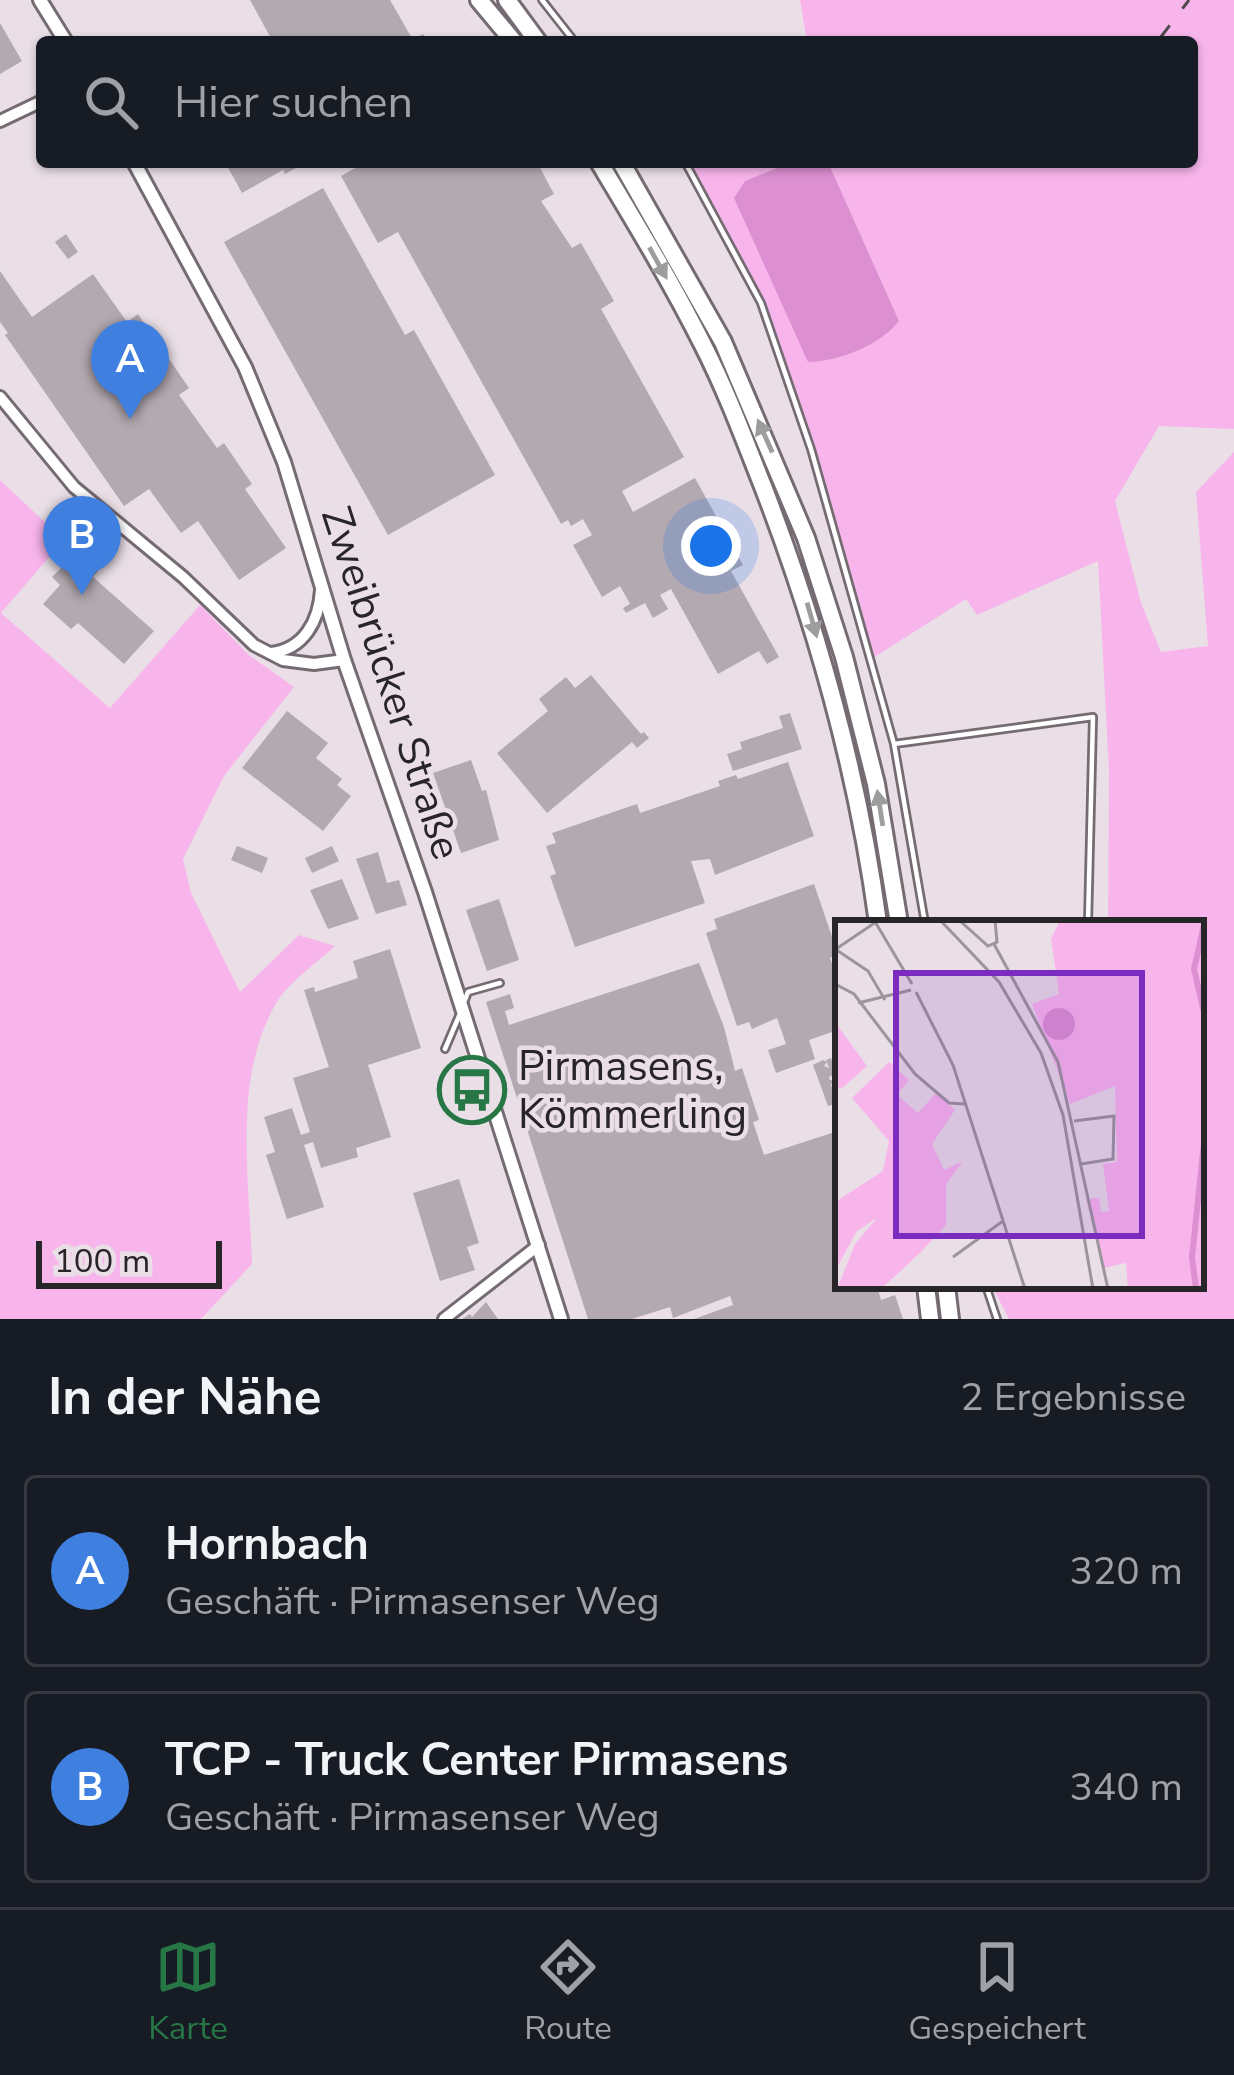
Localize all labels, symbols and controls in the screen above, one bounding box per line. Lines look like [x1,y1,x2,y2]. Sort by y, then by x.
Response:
search box [36,36,1198,168]
icon: search [78,69,144,135]
text: Hier suchen [174,72,413,133]
one-way arrow [646,246,667,280]
pin: A [91,320,169,419]
one-way arrow [755,418,775,453]
pin: B [43,496,121,595]
street label: Zweibrücker Straße [307,499,475,867]
your location [681,516,741,576]
one-way arrow [804,602,822,639]
one-way arrow [870,788,888,826]
inset map [835,920,1204,1289]
place label: Pirmasens, Kömmerling [518,1038,747,1143]
bus stop icon: Pirmasens, Kömmerling [437,1055,507,1125]
scale bar [36,1235,222,1288]
text: 100 m [54,1239,150,1284]
text: In der Nähe [48,1362,321,1432]
text: 2 Ergebnisse [960,1371,1186,1424]
text: Hornbach [165,1514,369,1575]
text: A [75,1545,105,1598]
text: 320 m [1069,1545,1183,1598]
text: Geschäft · Pirmasenser Weg [165,1575,660,1628]
text: TCP - Truck Center Pirmasens [165,1730,788,1791]
text: B [77,1761,103,1814]
text: 340 m [1069,1761,1183,1814]
text: Geschäft · Pirmasenser Weg [165,1791,660,1844]
tab: Karte [148,1934,228,2051]
tab: Route [524,1934,612,2051]
tab: Gespeichert [908,1934,1086,2051]

